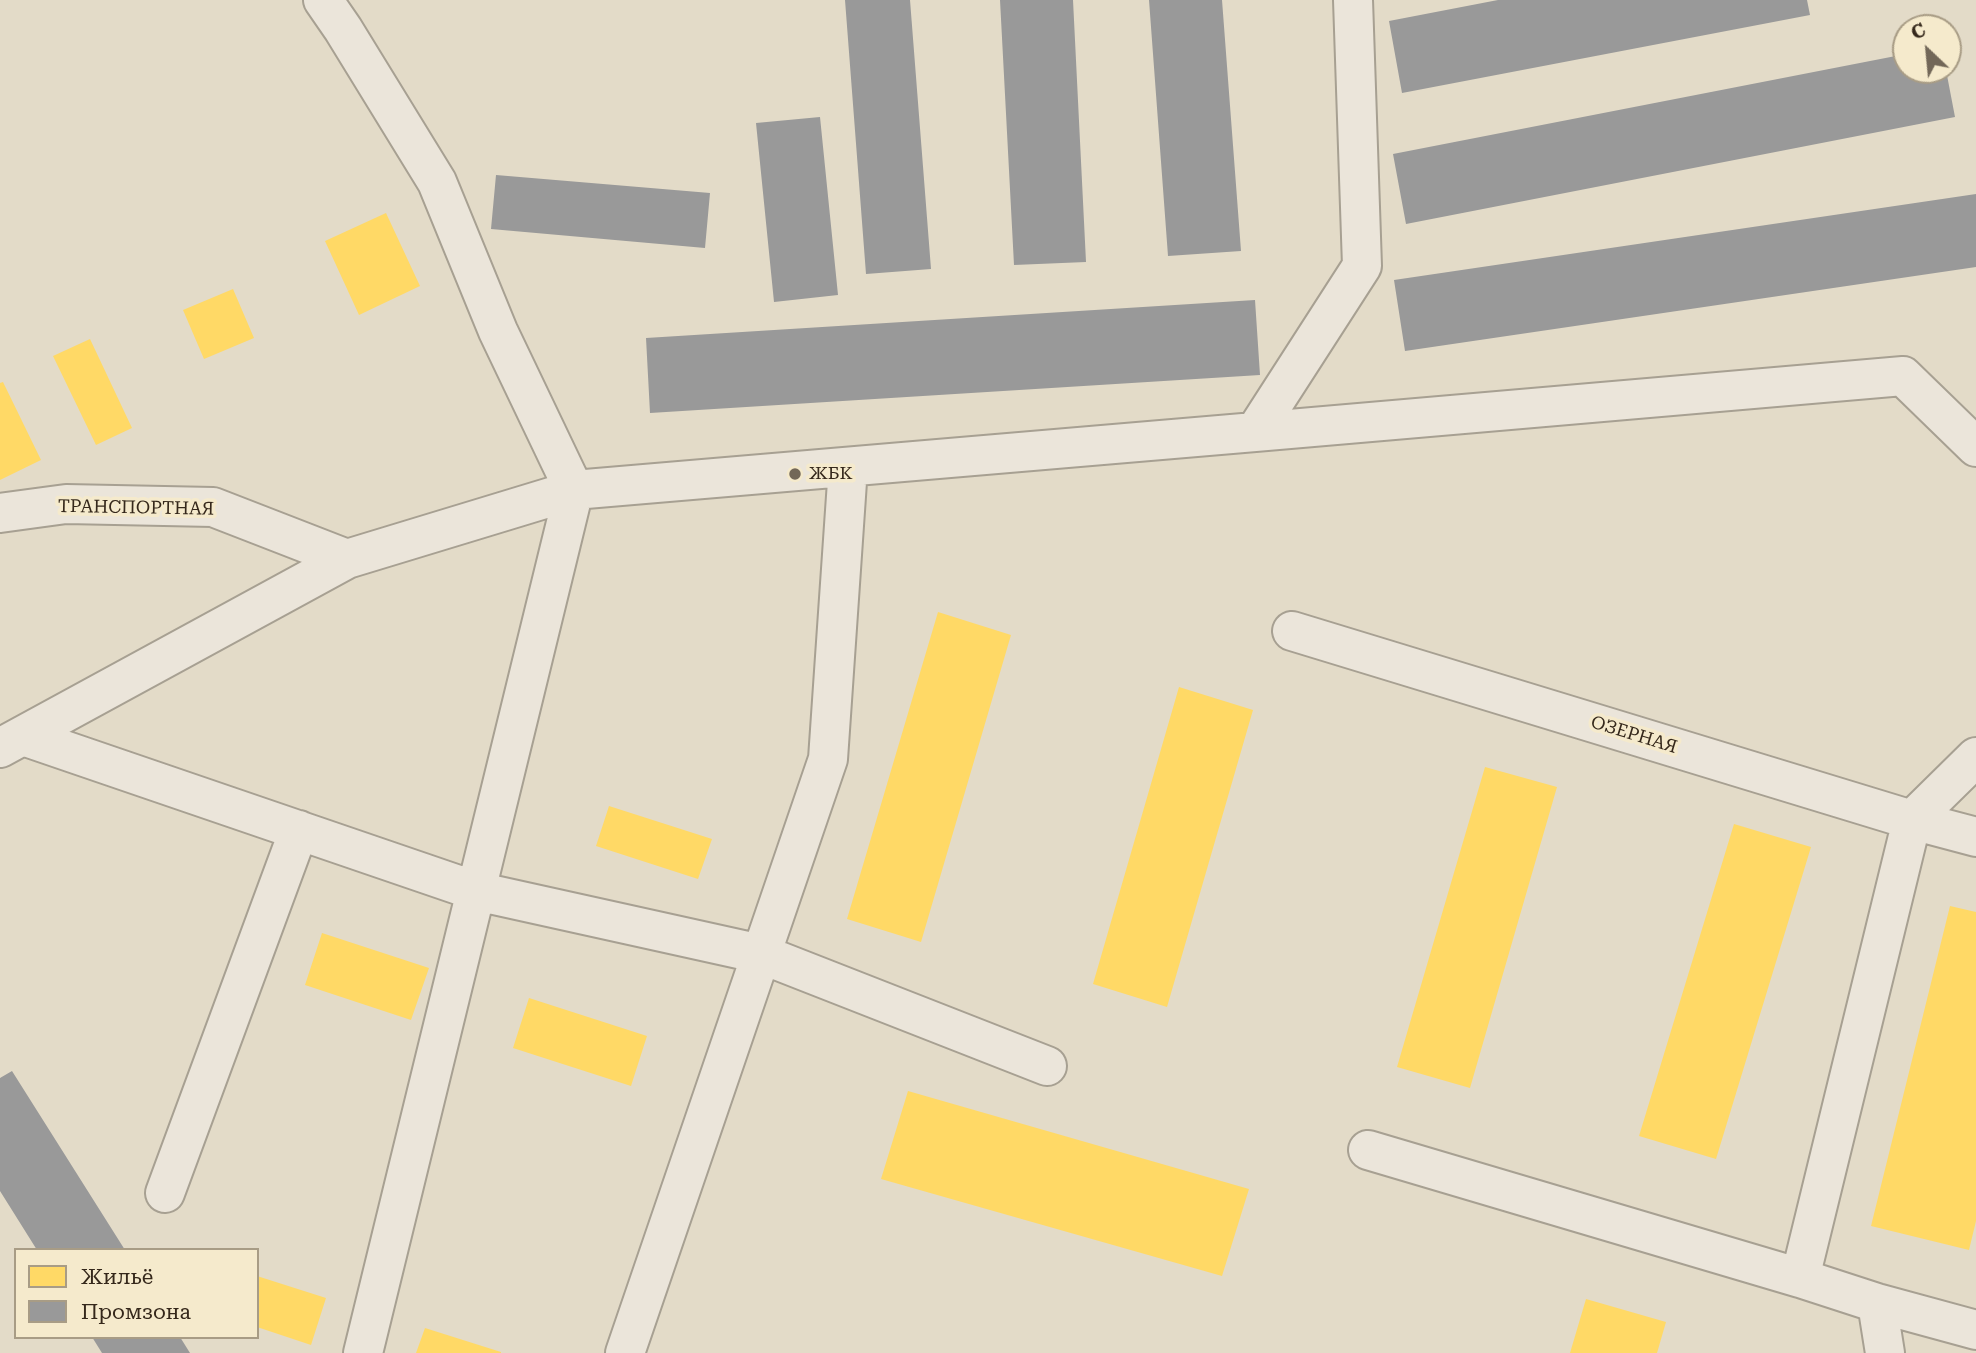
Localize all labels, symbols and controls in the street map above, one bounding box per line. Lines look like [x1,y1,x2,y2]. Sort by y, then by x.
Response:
north arrow [1892,14,1962,84]
text: С [1907,18,1929,45]
place label: ЖБК [809,463,853,485]
marker: ЖБК [787,466,803,482]
street label: ТРАНСПОРТНАЯ [58,496,214,520]
street label: ОЗЕРНАЯ [1588,712,1680,758]
legend [14,1248,259,1339]
text: Жильё [81,1265,153,1289]
text: Промзона [81,1300,191,1324]

